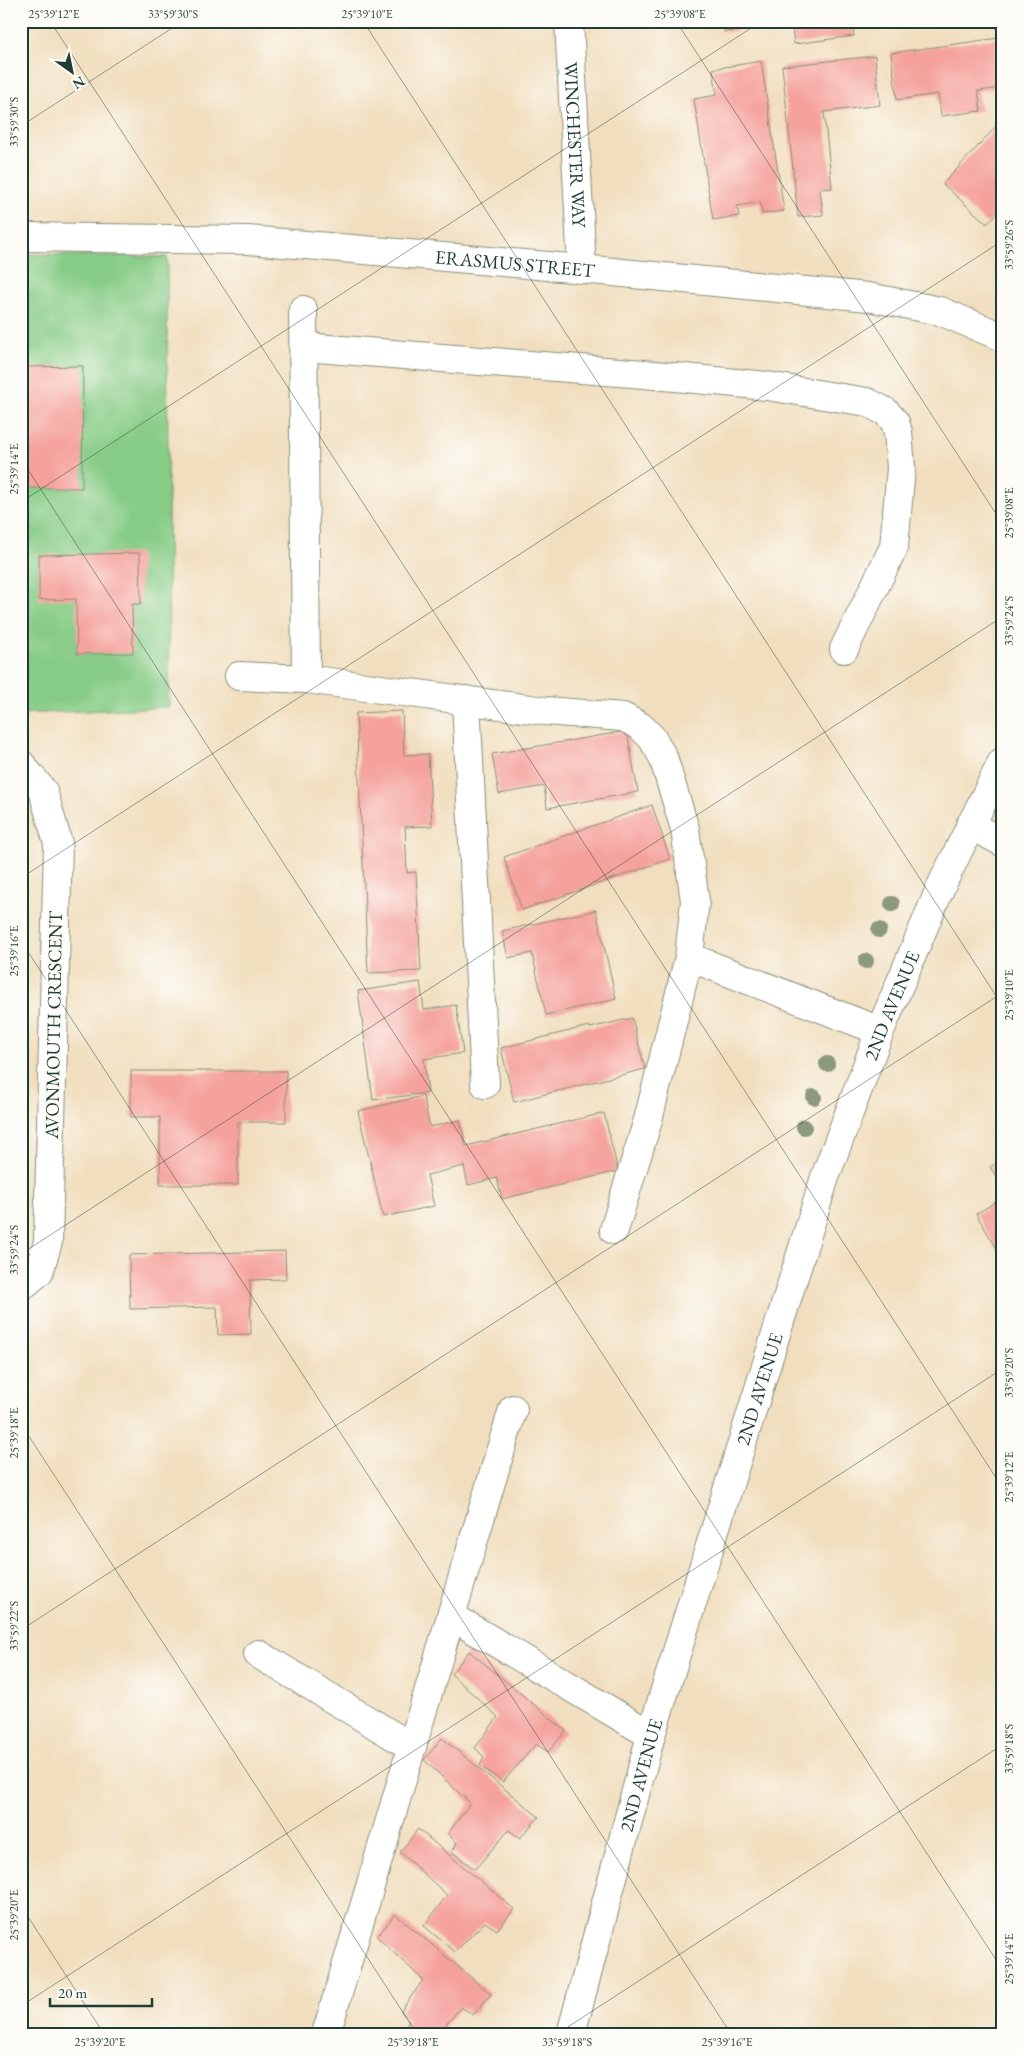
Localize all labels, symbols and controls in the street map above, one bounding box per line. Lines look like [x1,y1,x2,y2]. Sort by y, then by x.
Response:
text: 25°39'12"E [28,6,80,22]
text: 33°59'30"S [148,6,198,22]
text: 25°39'10"E [341,6,393,22]
text: 25°39'08"E [654,6,706,22]
north arrow [48,48,98,98]
street label: WINCHESTER WAY [558,61,592,229]
text: N [69,72,89,94]
text: 33°59'30"S [6,97,22,147]
text: 33°59'26"S [1001,220,1017,270]
street label: ERASMUS STREET [434,244,596,283]
text: 25°39'14"E [6,443,22,495]
text: 25°39'08"E [1001,487,1017,539]
text: 33°59'24"S [1001,596,1017,646]
street label: AVONMOUTH CRESCENT [39,910,68,1140]
text: 25°39'16"E [6,925,22,977]
street label: 2ND AVENUE [858,947,926,1064]
text: 25°39'10"E [1001,969,1017,1021]
text: 33°59'24"S [6,1225,22,1275]
street label: 2ND AVENUE [730,1330,789,1448]
text: 33°59'20"S [1001,1348,1017,1398]
text: 25°39'18"E [6,1407,22,1459]
text: 25°39'12"E [1001,1451,1017,1503]
text: 33°59'22"S [6,1601,22,1651]
street label: 2ND AVENUE [614,1715,668,1835]
text: 33°59'18"S [1001,1724,1017,1774]
text: 25°39'20"E [6,1889,22,1941]
text: 25°39'14"E [1001,1933,1017,1985]
scale bar [50,1975,152,2007]
text: 20 m [58,1983,87,2002]
text: 25°39'20"E [74,2034,126,2050]
text: 25°39'18"E [387,2034,439,2050]
text: 33°59'18"S [542,2034,592,2050]
text: 25°39'16"E [701,2034,753,2050]

